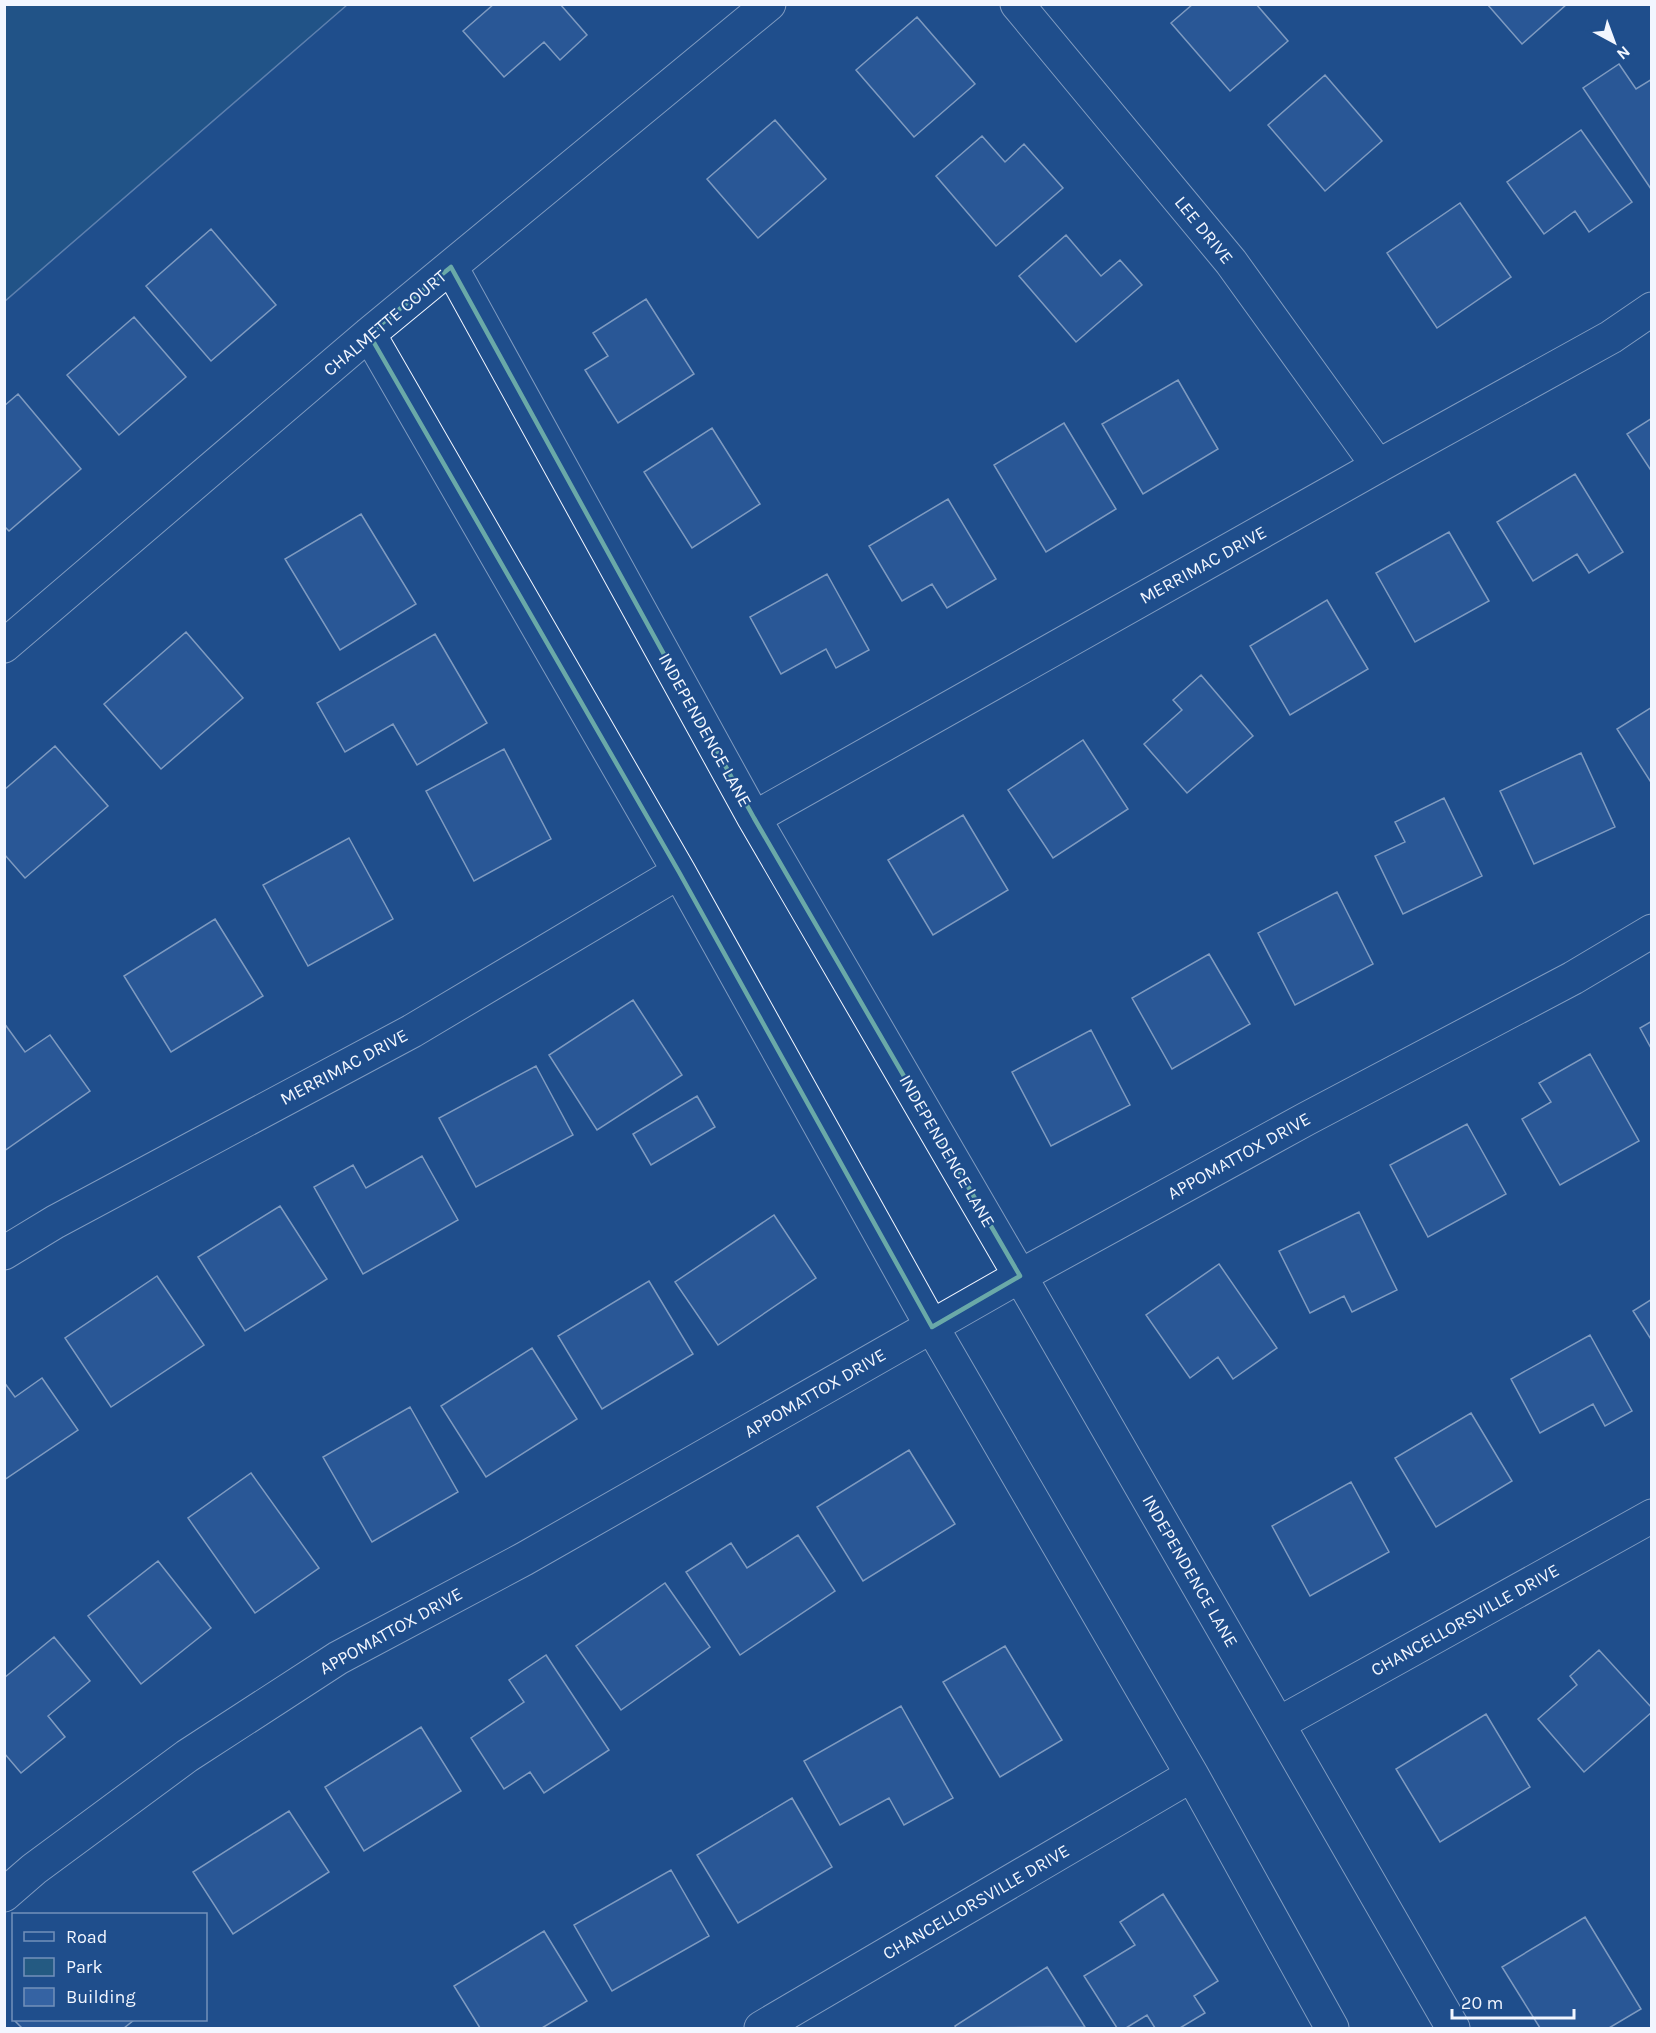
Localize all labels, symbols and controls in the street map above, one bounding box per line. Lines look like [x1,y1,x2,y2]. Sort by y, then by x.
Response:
north arrow [1584,12,1644,72]
text: N [1613,42,1634,64]
street label: LEE DRIVE [1170,192,1238,268]
street label: CHALMETTE COURT [319,265,451,381]
street label: MERRIMAC DRIVE [1136,521,1270,609]
street label: INDEPENDENCE LANE [654,649,756,811]
street label: MERRIMAC DRIVE [276,1024,412,1110]
street label: INDEPENDENCE LANE [894,1071,1000,1231]
street label: APPOMATTOX DRIVE [1164,1108,1314,1204]
street label: APPOMATTOX DRIVE [740,1343,890,1443]
street label: INDEPENDENCE LANE [1137,1491,1243,1651]
street label: CHANCELLORSVILLE DRIVE [1367,1559,1563,1681]
street label: APPOMATTOX DRIVE [316,1583,466,1679]
street label: CHANCELLORSVILLE DRIVE [879,1840,1073,1964]
legend [12,1913,207,2021]
text: Road [66,1926,107,1948]
text: Park [66,1956,103,1978]
scale bar [1452,1982,1574,2020]
text: Building [66,1986,136,2008]
text: 20 m [1461,1992,1503,2014]

